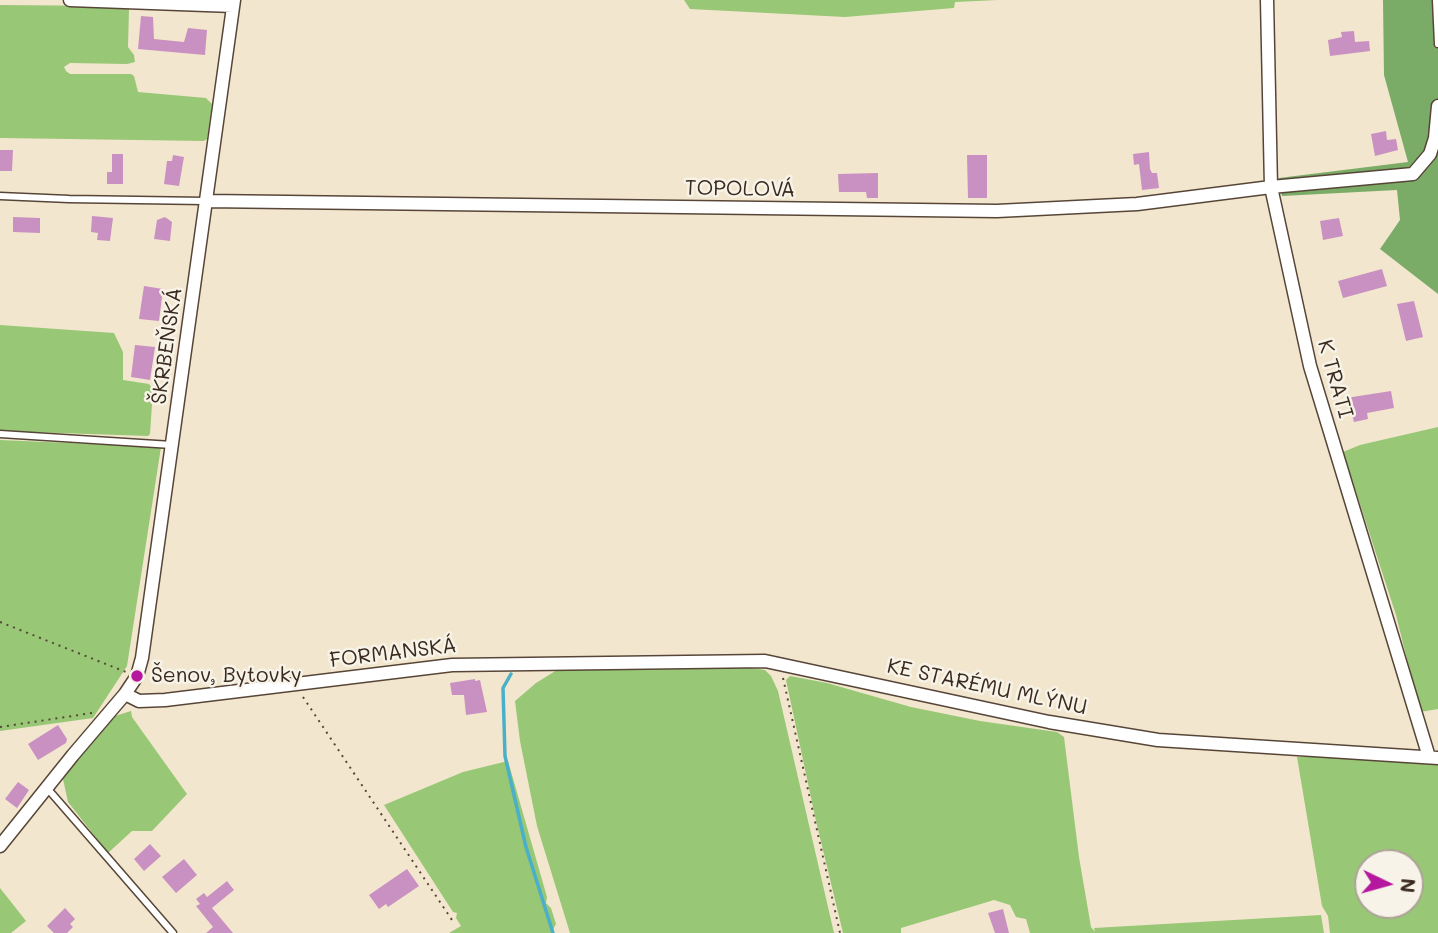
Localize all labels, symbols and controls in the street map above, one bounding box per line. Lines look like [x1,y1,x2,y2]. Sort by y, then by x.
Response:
street label: TOPOLOVÁ [685,175,795,203]
street label: ŠKRBEŇSKÁ [146,286,188,406]
street label: K TRATI [1312,337,1358,421]
street label: FORMANSKÁ [328,633,458,673]
street label: KE STARÉMU MLÝNU [885,654,1089,720]
place label: Šenov, Bytovky [151,663,302,689]
marker: Šenov, Bytovky [129,668,145,684]
north arrow [1354,849,1424,919]
text: N [1395,877,1422,894]

